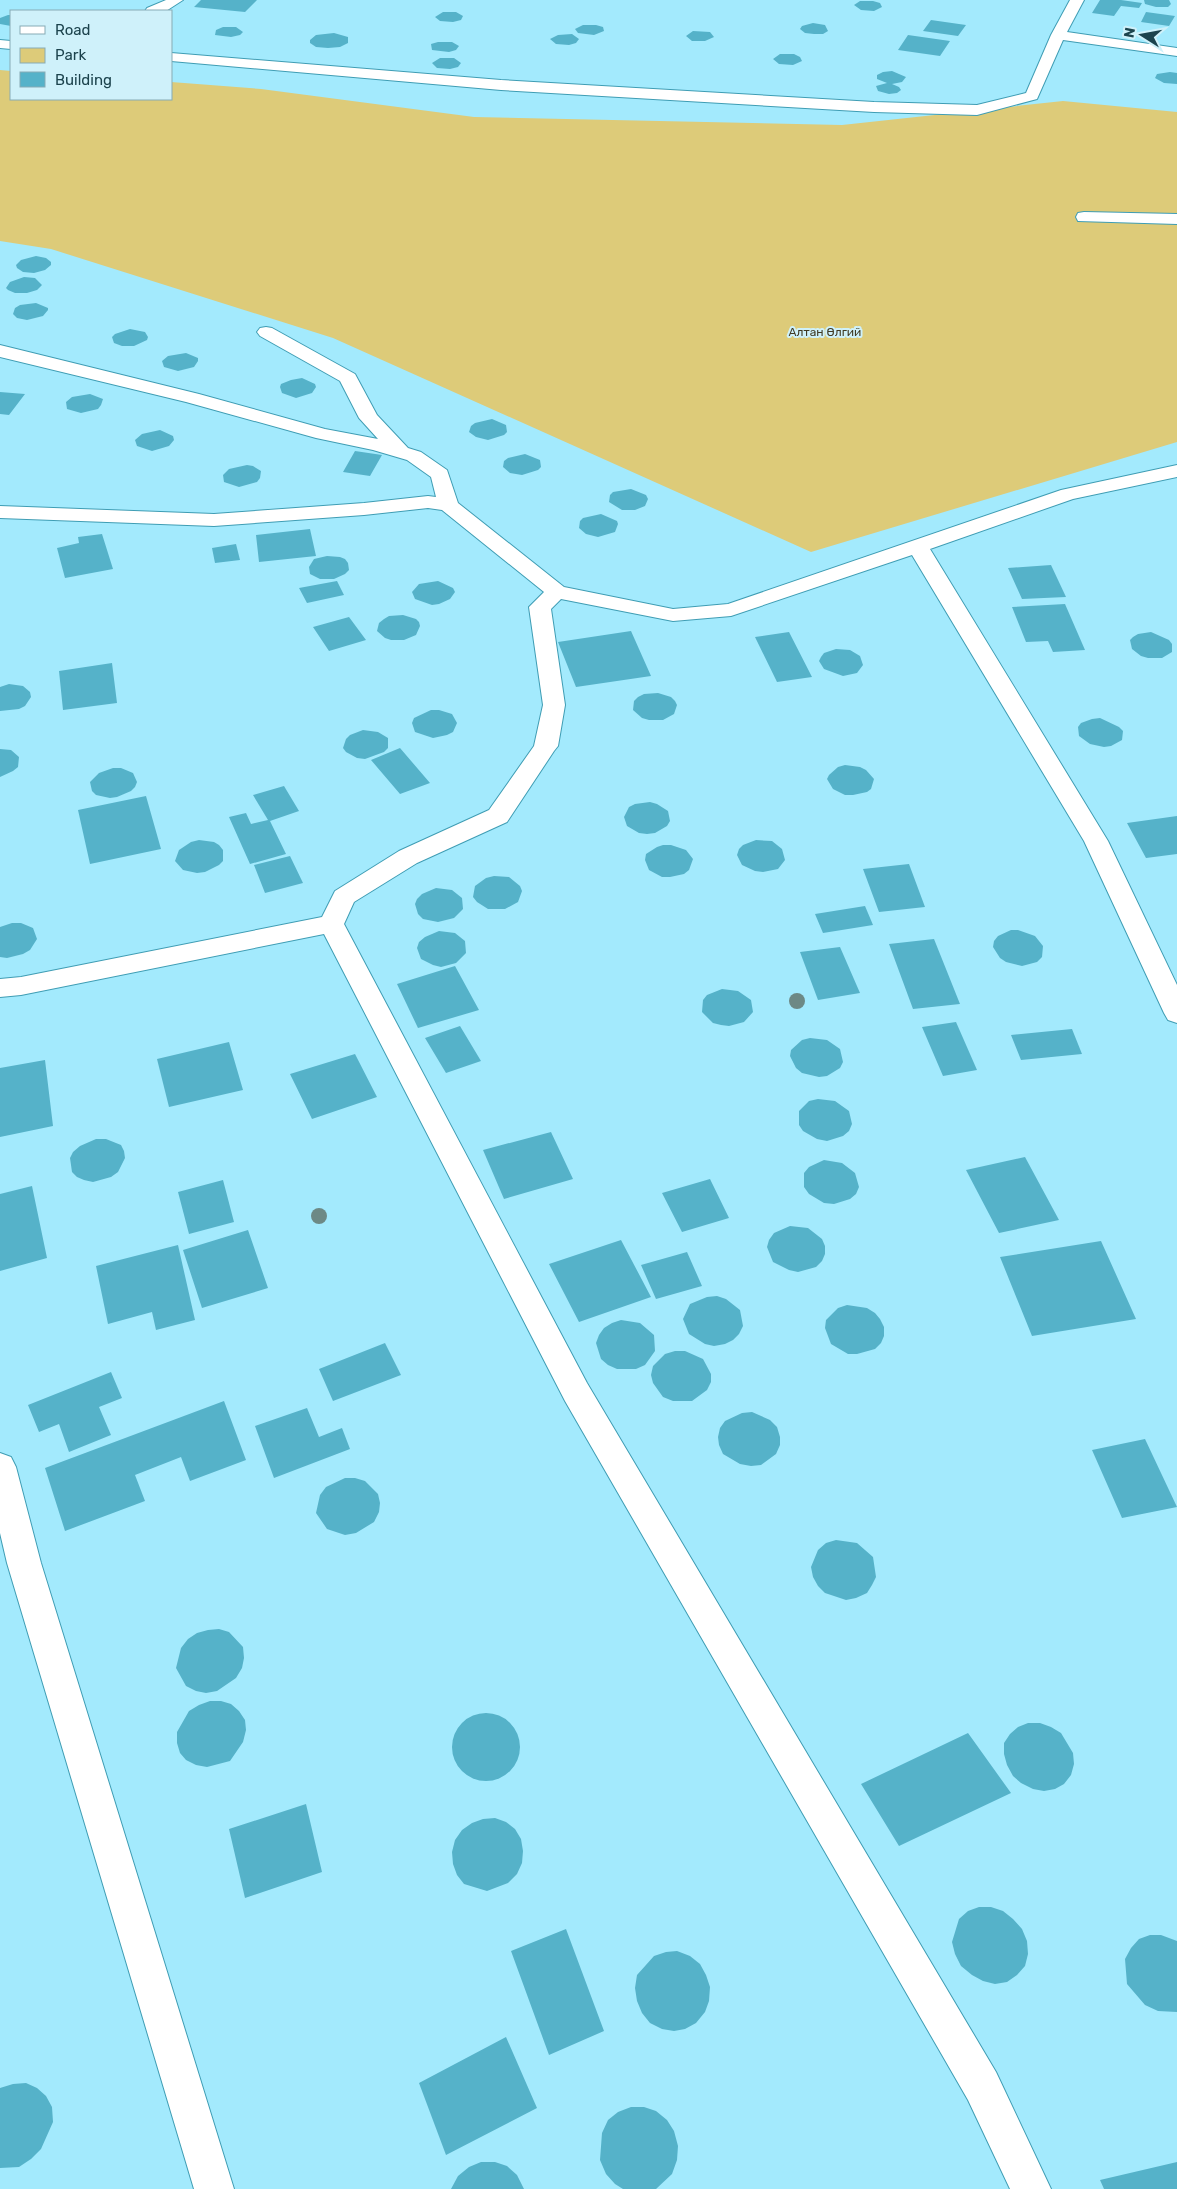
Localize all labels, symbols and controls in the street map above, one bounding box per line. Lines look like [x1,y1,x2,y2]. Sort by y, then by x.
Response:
legend [10,10,172,100]
north arrow [1117,10,1167,60]
text: Road [55,21,91,39]
text: N [1120,26,1139,39]
text: Park [55,46,86,64]
text: Building [55,71,112,89]
park label: Алтан Өлгий [789,325,861,339]

